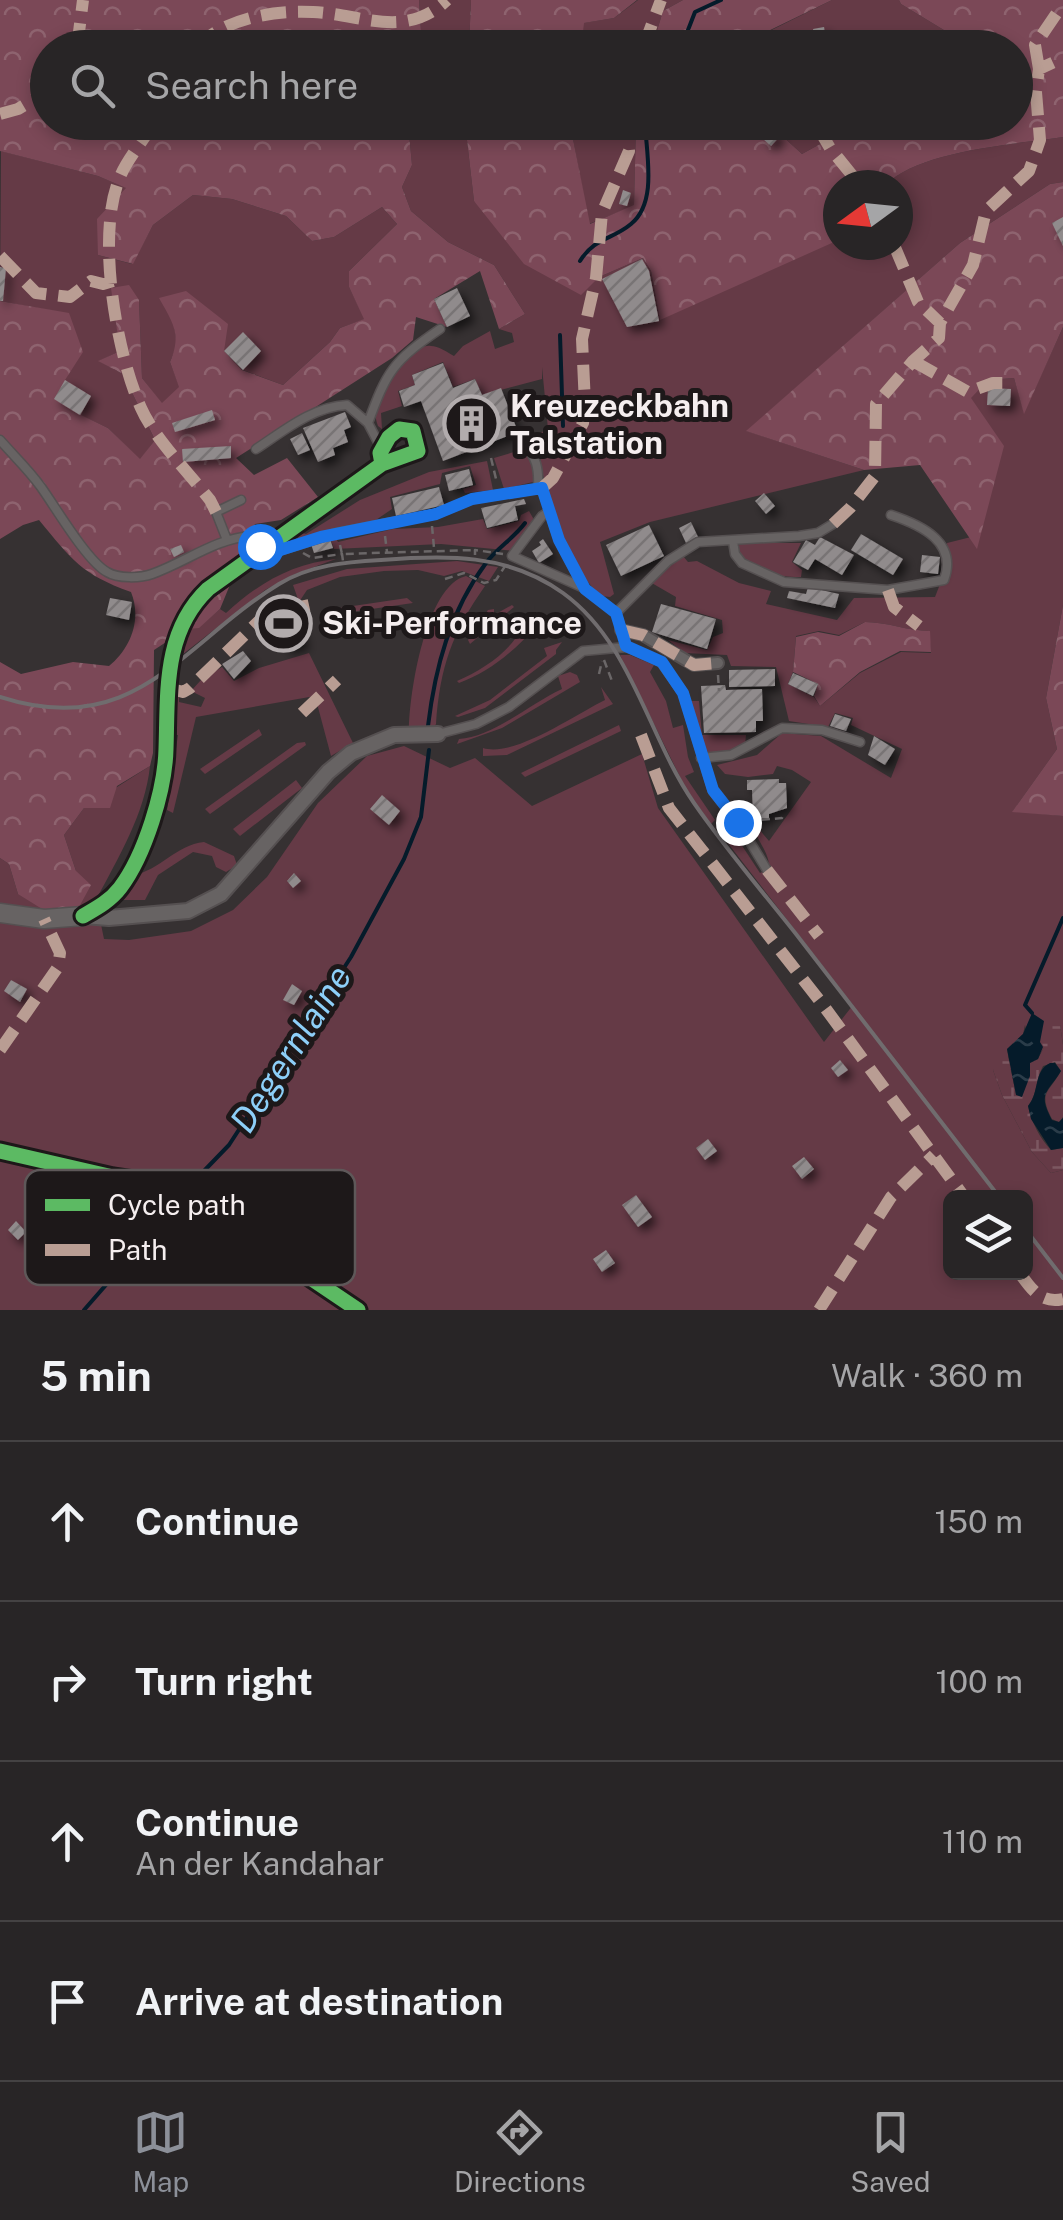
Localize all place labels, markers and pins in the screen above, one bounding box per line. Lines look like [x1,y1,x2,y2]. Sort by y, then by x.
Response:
place label: Kreuzeckbahn Talstation [510,387,729,461]
building icon: Kreuzeckbahn Talstation [441,394,501,454]
sports icon: Ski-Performance [253,593,313,653]
place label: Ski-Performance [322,604,582,641]

